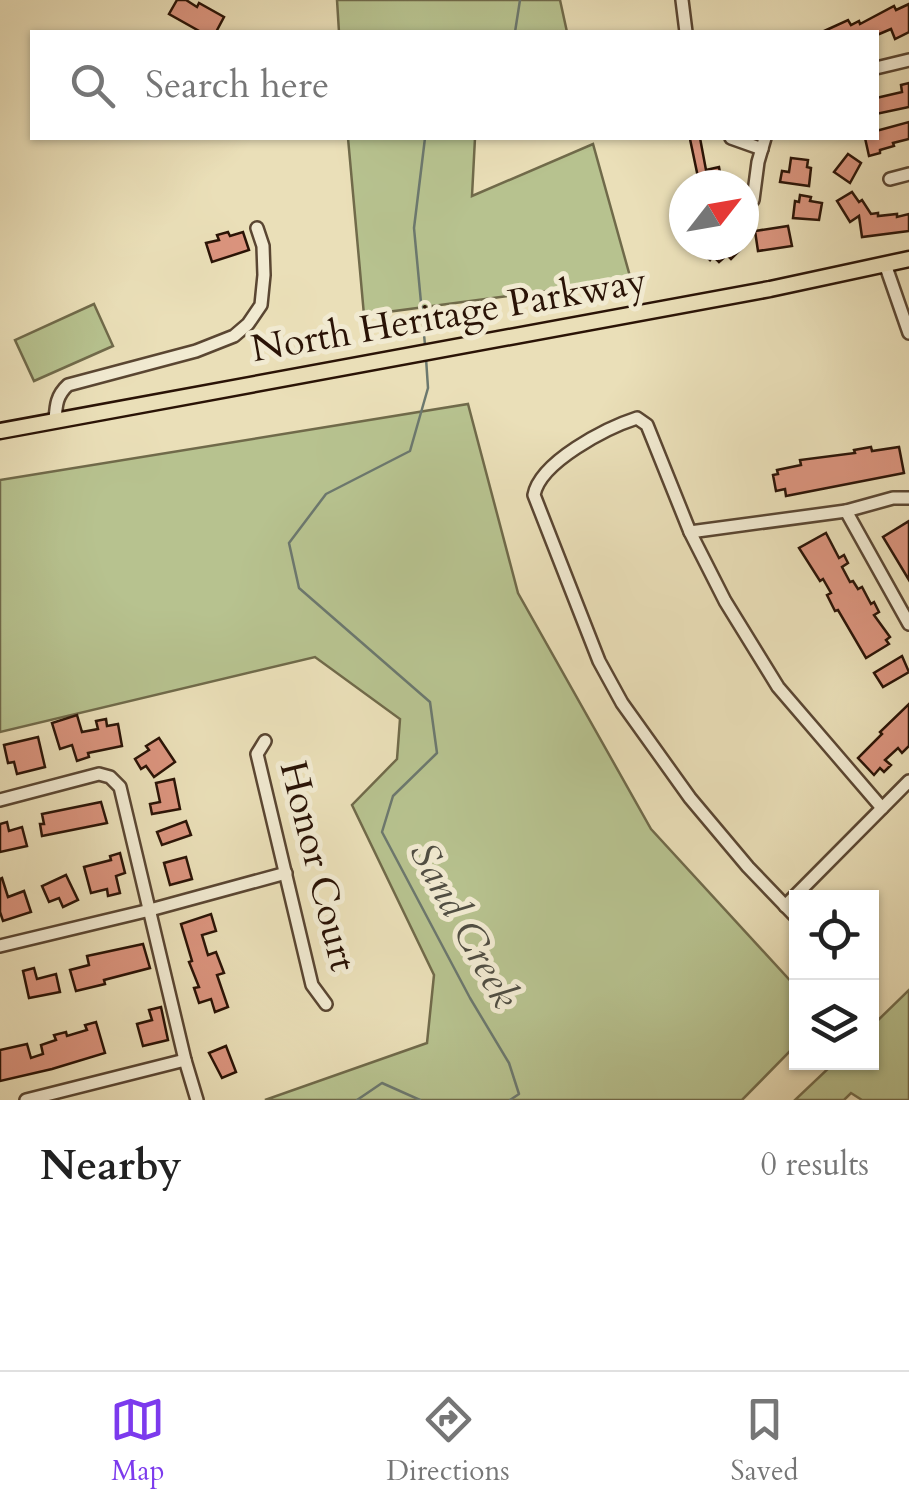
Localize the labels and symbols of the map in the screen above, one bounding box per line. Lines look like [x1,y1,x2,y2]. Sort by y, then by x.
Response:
north arrow [669,170,759,260]
street label: North Heritage Parkway [247,255,651,375]
street label: Honor Court [267,755,369,977]
water label: Sand Creek [396,832,532,1018]

